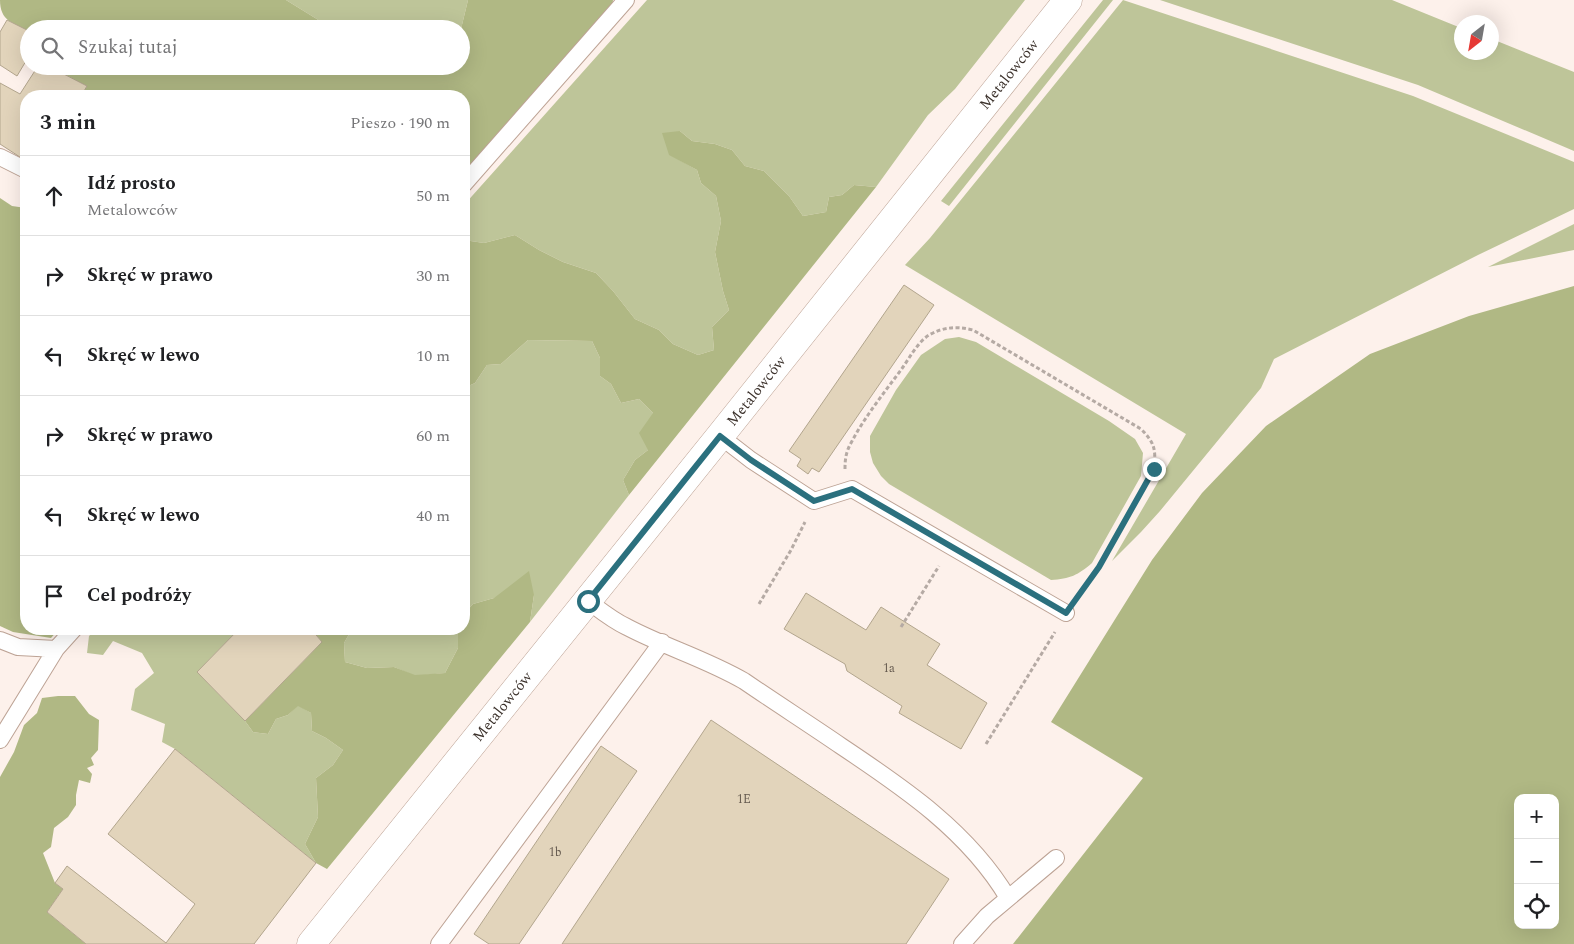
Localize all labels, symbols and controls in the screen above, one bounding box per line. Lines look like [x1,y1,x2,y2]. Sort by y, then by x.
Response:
north arrow [1454,15,1499,60]
search box [20,20,470,75]
text: Szukaj tutaj [78,33,178,62]
street label: Metalowców [973,33,1045,115]
icon: search [38,34,66,62]
text: 3 min [40,107,96,139]
text: Pieszo · 190 m [350,111,450,135]
text: Idź prosto [87,169,176,198]
icon: ahead [40,182,68,210]
text: 50 m [416,184,450,208]
text: Metalowców [87,198,177,222]
text: Skręć w prawo [87,261,213,290]
icon: right [40,262,68,290]
text: 30 m [416,264,450,288]
text: Skręć w lewo [87,341,200,370]
icon: left [40,342,68,370]
text: 10 m [416,344,450,368]
street label: Metalowców [721,350,792,431]
text: Skręć w prawo [87,421,213,450]
icon: right [40,422,68,450]
text: 60 m [416,424,450,448]
route end [1143,458,1166,481]
text: Skręć w lewo [87,501,200,530]
icon: left [40,502,68,530]
text: 40 m [416,504,450,528]
text: Cel podróży [87,581,191,610]
icon: arrive [40,582,68,610]
route start [577,590,600,613]
house number: 1a [883,659,895,678]
street label: Metalowców [467,666,538,747]
house number: 1E [737,790,751,809]
map controls [1514,794,1559,929]
button: + [1514,794,1559,839]
button: − [1514,839,1559,884]
house number: 1b [549,843,562,862]
button: locate [1514,884,1559,929]

